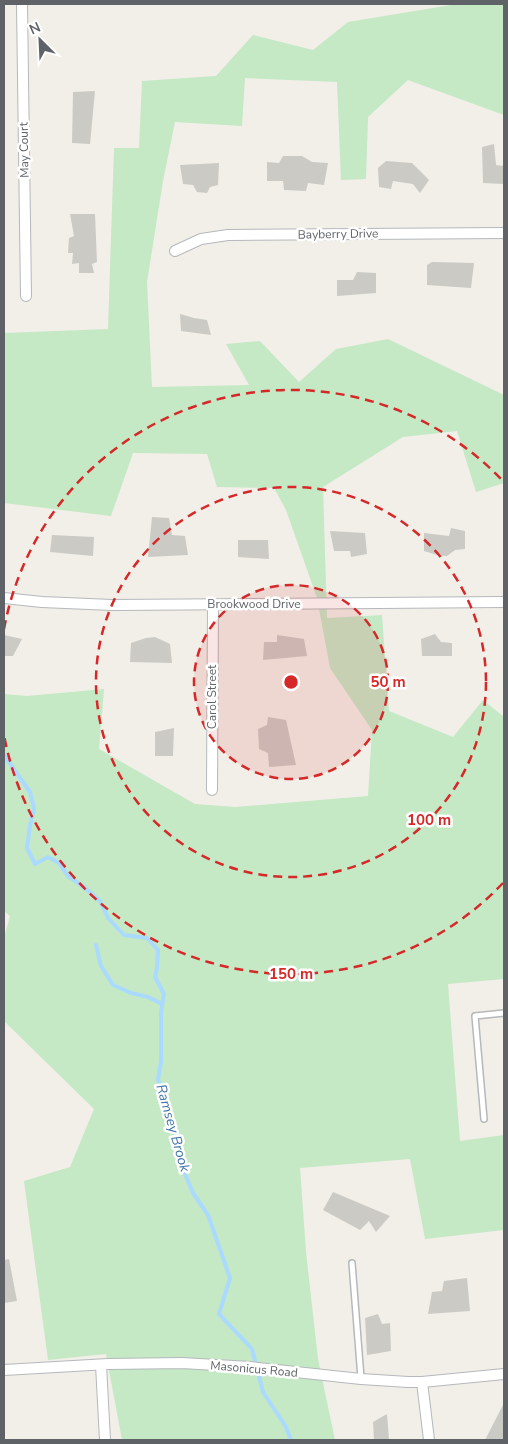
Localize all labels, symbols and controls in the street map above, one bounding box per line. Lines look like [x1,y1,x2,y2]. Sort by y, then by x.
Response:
north arrow [15,15,65,65]
text: N [26,18,44,39]
street label: May Court [16,121,32,178]
street label: Bayberry Drive [298,225,378,243]
street label: Brookwood Drive [207,596,301,612]
street label: Carol Street [204,664,220,729]
text: 50 m [370,672,406,692]
centre of rings [282,673,300,691]
text: 100 m [407,810,451,830]
text: 150 m [269,964,313,984]
water label: Ramsey Brook [151,1082,195,1175]
street label: Masonicus Road [210,1357,298,1381]

